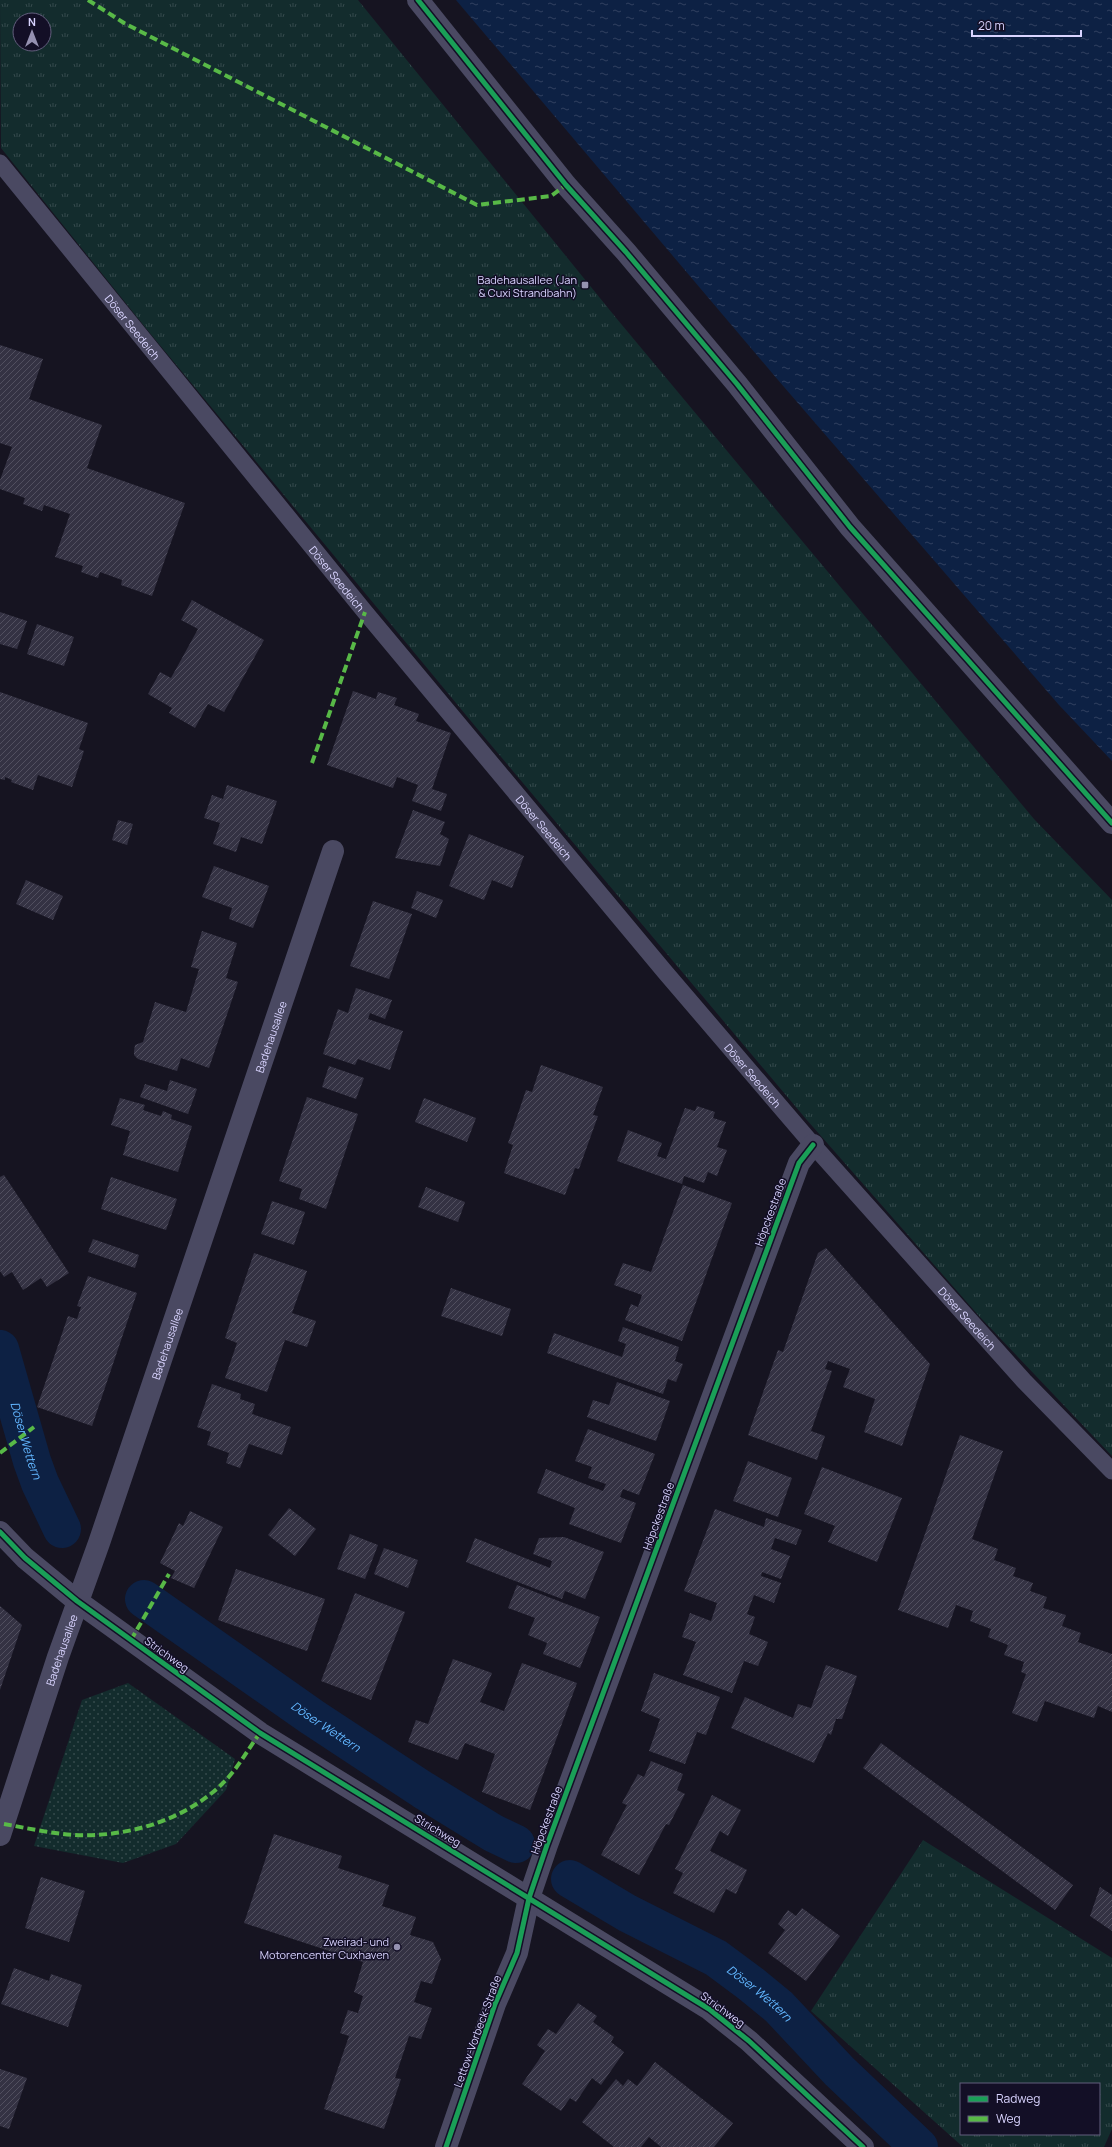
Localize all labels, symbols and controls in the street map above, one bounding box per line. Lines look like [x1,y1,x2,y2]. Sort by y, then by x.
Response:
north arrow [12,12,52,52]
scale bar [972,12,1081,38]
text: N [28,14,36,29]
text: 20 m [978,17,1005,34]
place label: Badehausallee (Jan & Cuxi Strandbahn) [478,272,577,300]
marker: Badehausallee (Jan & Cuxi Strandbahn) [580,280,590,290]
street label: Döser Seedeich [102,291,164,363]
street label: Döser Seedeich [306,542,369,614]
street label: Döser Seedeich [513,792,576,863]
street label: Badehausallee [251,998,290,1074]
street label: Döser Seedeich [722,1040,785,1110]
street label: Höpckestraße [751,1175,789,1248]
street label: Döser Seedeich [935,1283,1000,1353]
street label: Badehausallee [147,1305,186,1381]
water label: Döser Wettern [7,1400,47,1482]
street label: Höpckestraße [639,1479,677,1552]
street label: Badehausallee [42,1611,81,1688]
street label: Strichweg [142,1633,192,1675]
water label: Döser Wettern [288,1697,365,1756]
street label: Höpckestraße [527,1783,565,1856]
street label: Strichweg [412,1810,464,1850]
place label: Zweirad- und Motorencenter Cuxhaven [260,1934,389,1962]
marker: Zweirad- und Motorencenter Cuxhaven [392,1942,402,1952]
water label: Döser Wettern [724,1961,797,2025]
street label: Lettow-Vorbeck-Straße [450,1972,504,2089]
street label: Strichweg [698,1988,748,2030]
legend [960,2083,1100,2135]
text: Radweg [996,2090,1040,2107]
text: Weg [996,2110,1021,2127]

